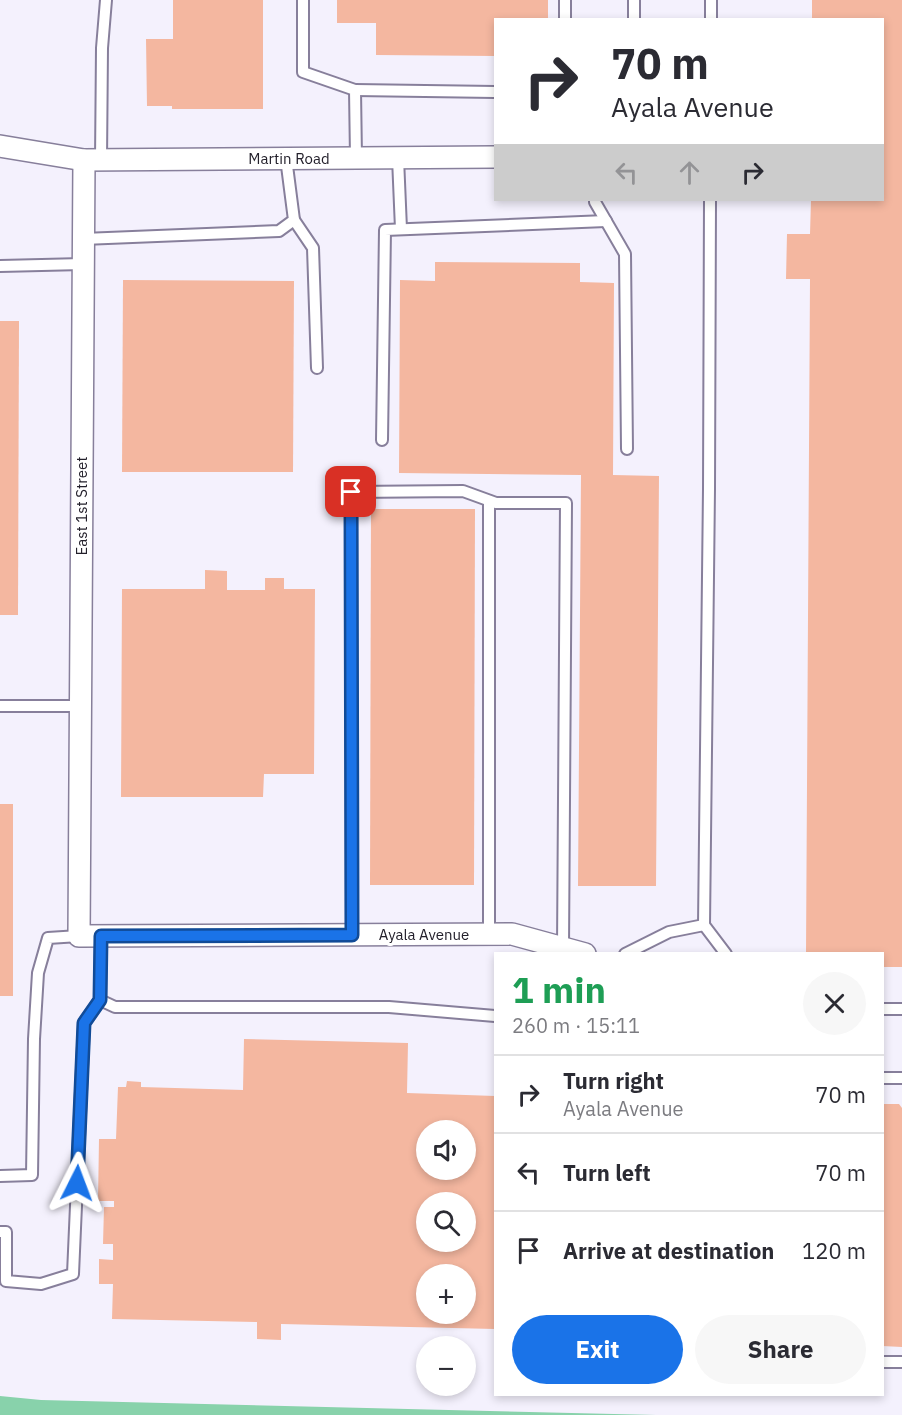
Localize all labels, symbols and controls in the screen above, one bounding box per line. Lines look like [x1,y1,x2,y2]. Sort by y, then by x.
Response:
text: 70 m [611,36,709,91]
icon: right [512,42,590,120]
text: Ayala Avenue [611,89,774,124]
street label: Martin Road [248,149,330,168]
icon: left [610,156,643,189]
icon: ahead [673,156,706,189]
icon: right [736,156,769,189]
street label: East 1st Street [72,457,91,555]
pin [325,466,376,517]
icon: arrive [334,475,367,508]
street label: Ayala Avenue [379,925,469,944]
text: 1 min [512,966,606,1013]
button: close [803,972,866,1035]
text: 260 m · 15:11 [512,1012,640,1039]
text: Turn right [563,1066,664,1095]
icon: right [512,1078,545,1111]
text: 70 m [815,1080,866,1109]
text: Ayala Avenue [563,1095,684,1122]
map controls [416,1120,476,1396]
button: sound [416,1120,476,1180]
position arrow [45,1151,109,1215]
icon: left [512,1156,545,1189]
text: Turn left [563,1158,651,1187]
text: 70 m [815,1158,866,1187]
button: search [416,1192,476,1252]
icon: arrive [512,1234,545,1267]
text: Arrive at destination [563,1236,774,1265]
text: 120 m [802,1236,866,1265]
button: + [416,1264,476,1324]
button: Exit [512,1315,683,1384]
button: Share [695,1315,866,1384]
button: − [416,1336,476,1396]

